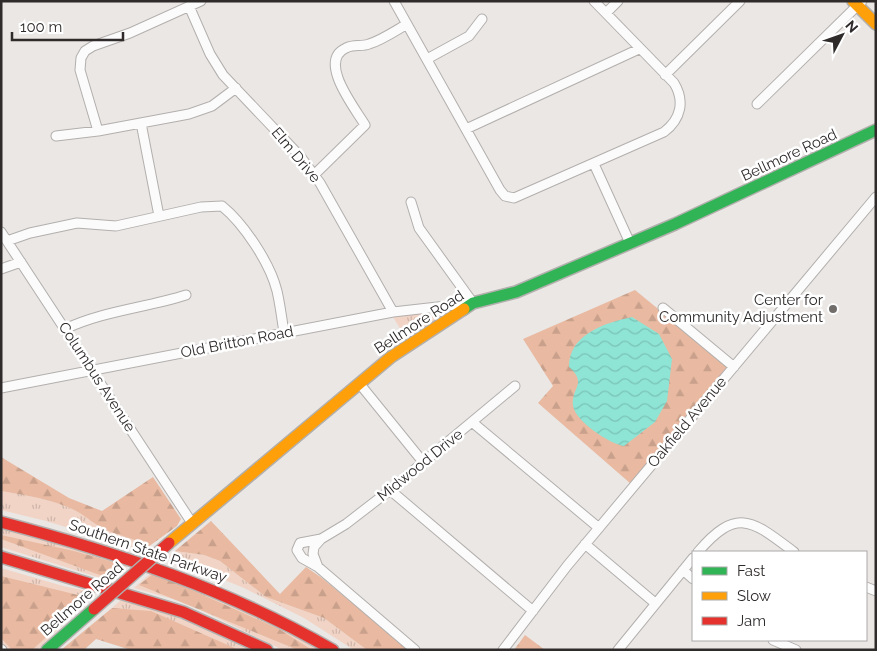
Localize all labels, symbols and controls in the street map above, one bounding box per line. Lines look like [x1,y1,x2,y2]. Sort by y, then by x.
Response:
scale bar [12,10,124,42]
north arrow [817,10,867,60]
text: N [842,17,861,36]
text: 100 m [20,18,62,36]
street label: Elm Drive [268,124,324,186]
street label: Bellmore Road [738,125,840,185]
street label: Bellmore Road [371,286,467,358]
place label: Center for Community Adjustment [659,291,824,326]
marker: Center for Community Adjustment [827,303,839,315]
street label: Columbus Avenue [55,319,139,435]
street label: Old Britton Road [179,322,295,362]
street label: Oakfield Avenue [644,373,730,471]
street label: Midwood Drive [374,425,466,505]
street label: Southern State Parkway [67,516,229,586]
legend [692,551,867,641]
street label: Bellmore Road [37,558,127,640]
text: Fast [737,562,765,580]
text: Slow [737,587,771,605]
text: Jam [737,612,766,630]

